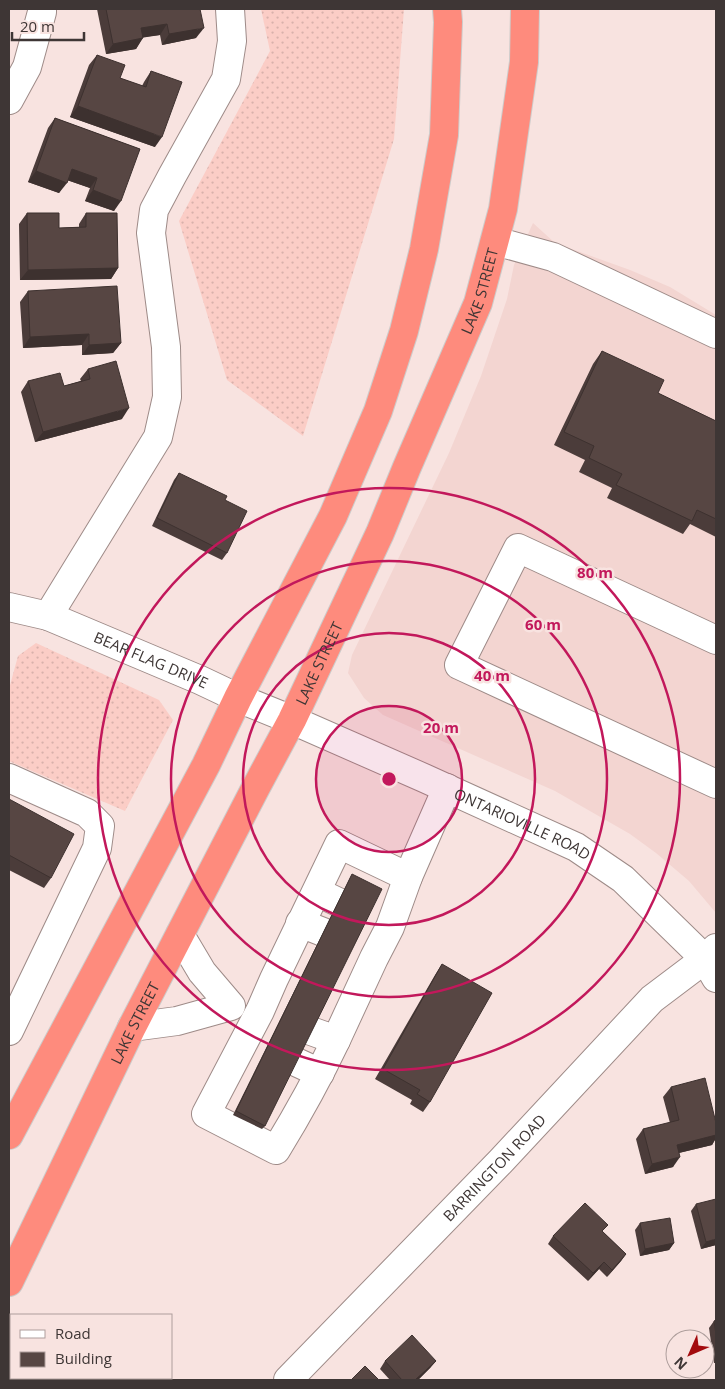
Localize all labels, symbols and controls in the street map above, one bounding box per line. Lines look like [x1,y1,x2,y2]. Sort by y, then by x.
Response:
scale bar [12,10,85,42]
text: 20 m [20,16,55,36]
street label: LAKE STREET [456,245,502,337]
text: 80 m [577,562,613,582]
text: 60 m [525,614,561,634]
street label: LAKE STREET [291,618,347,708]
street label: BEAR FLAG DRIVE [91,627,212,693]
text: 40 m [474,665,510,685]
text: 20 m [423,717,459,737]
centre of rings [380,770,398,788]
street label: ONTARIOVILLE ROAD [451,783,595,864]
street label: LAKE STREET [106,978,164,1067]
street label: BARRINGTON ROAD [438,1110,550,1225]
legend [10,1314,172,1379]
text: Road [55,1323,91,1343]
north arrow [665,1329,715,1379]
text: Building [55,1348,112,1368]
text: N [670,1353,691,1374]

